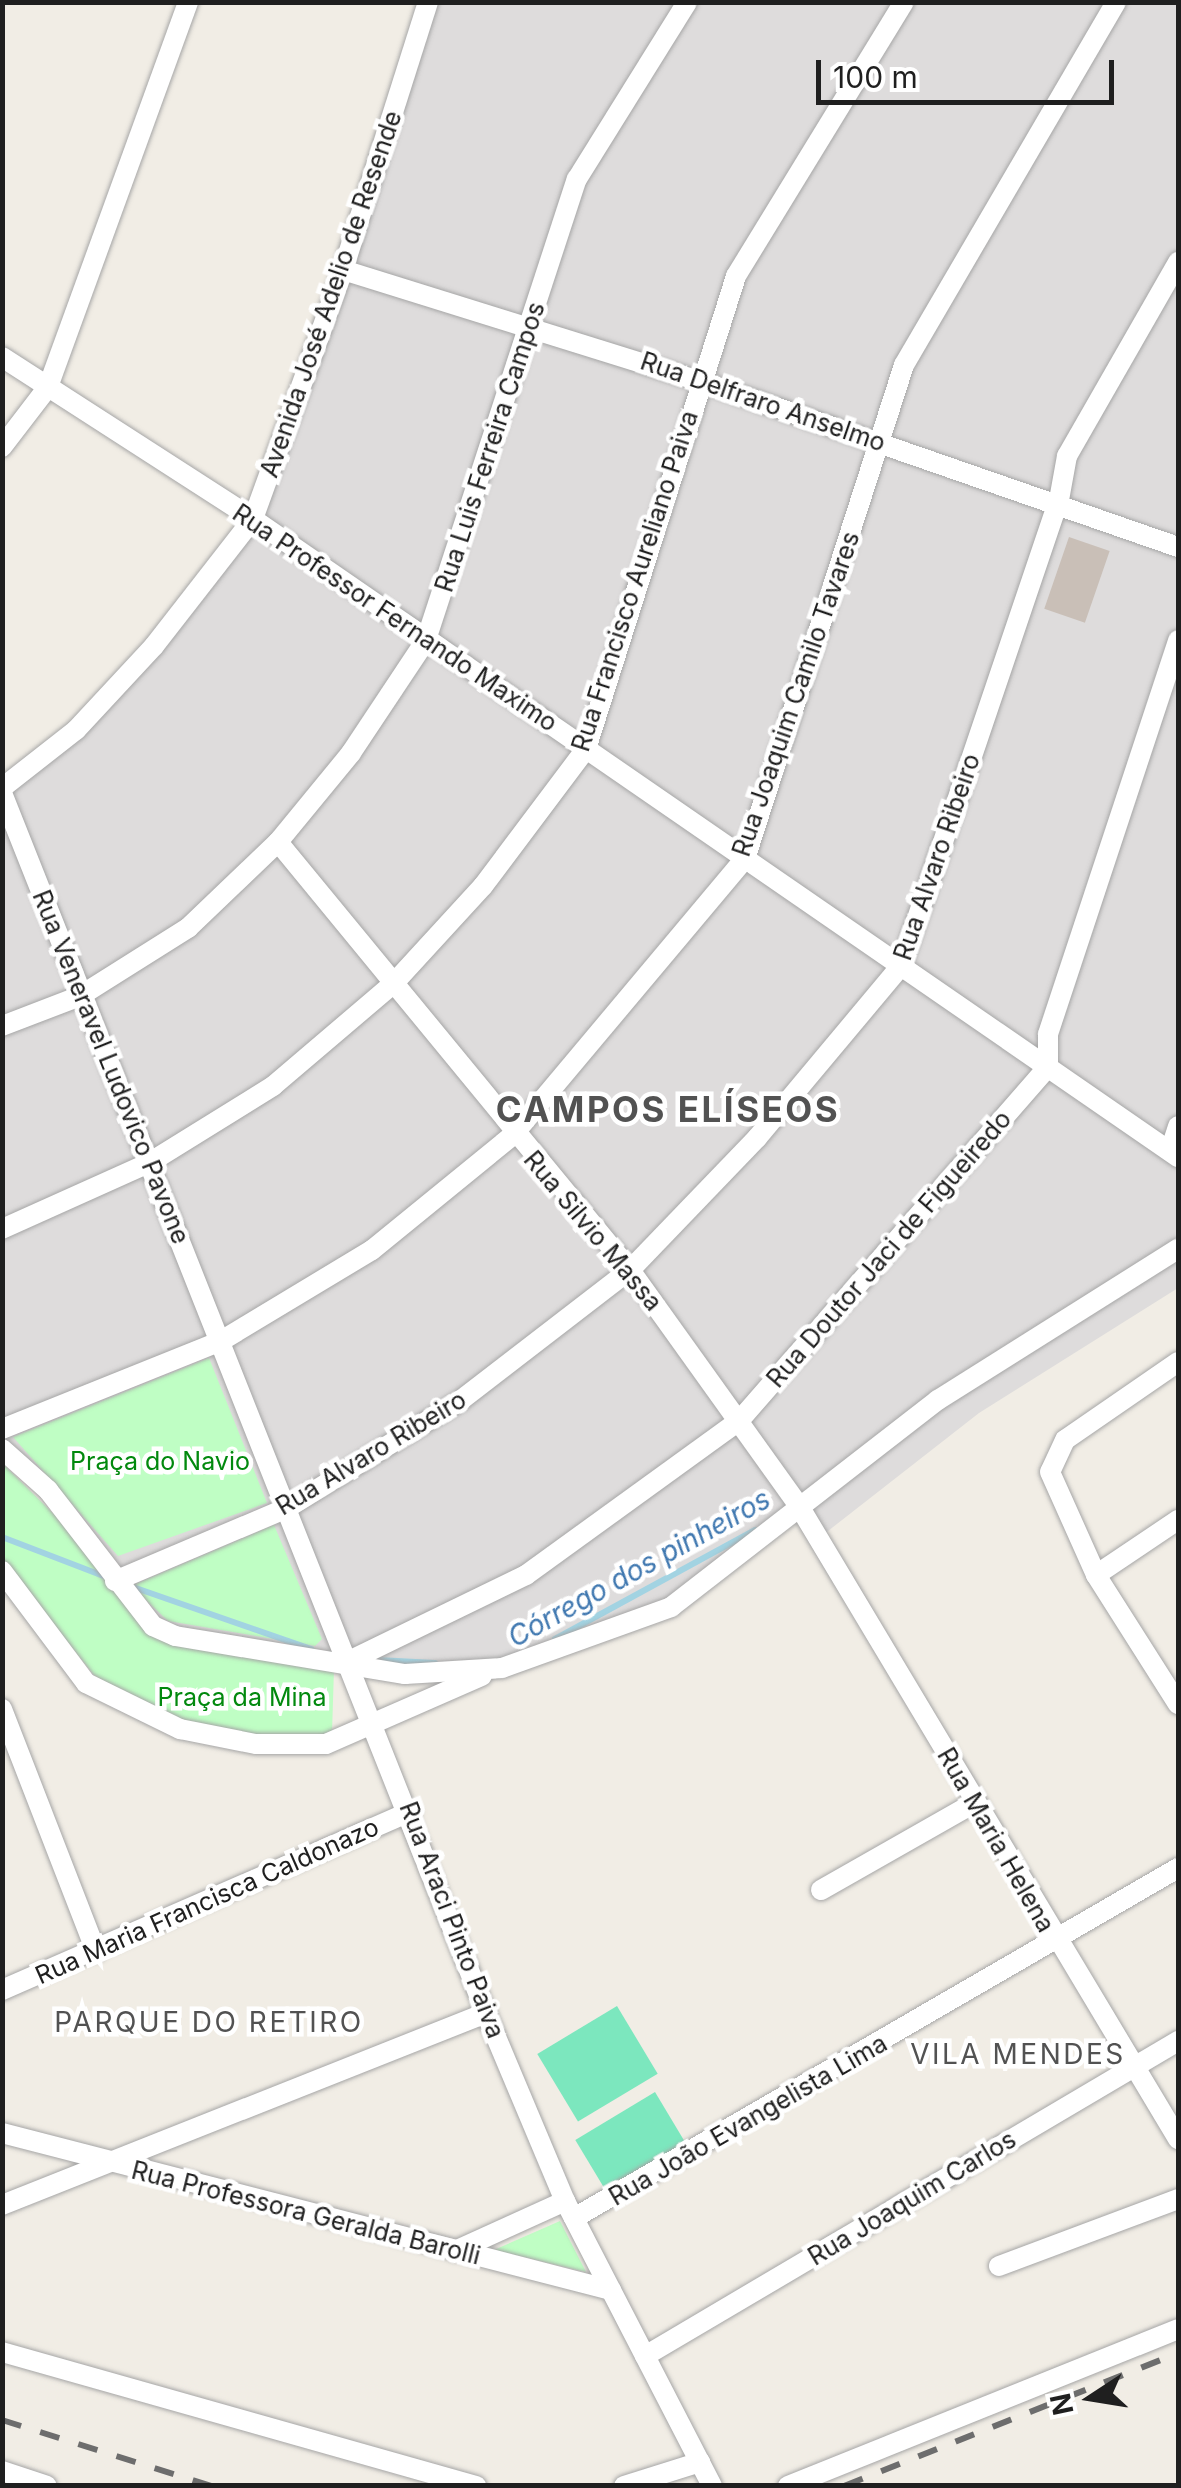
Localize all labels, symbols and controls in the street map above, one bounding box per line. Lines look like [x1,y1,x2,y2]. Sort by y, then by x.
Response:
scale bar [821,40,1118,102]
text: 100 m [833,59,918,95]
street label: Avenida José Adelio de Resende [254,107,408,481]
street label: Rua Luis Ferreira Campos [429,298,551,596]
street label: Rua Delfraro Anselmo [637,346,889,458]
street label: Rua Francisco Aureliano Paiva [566,407,704,755]
street label: Rua Professor Fernando Maximo [227,498,563,738]
street label: Rua Joaquim Camilo Tavares [726,528,866,860]
street label: Rua Alvaro Ribeiro [888,750,986,964]
street label: Rua Veneravel Ludovico Pavone [26,886,196,1248]
district label: CAMPOS ELÍSEOS [496,1088,840,1130]
street label: Rua Doutor Jaci de Figueiredo [761,1104,1017,1394]
street label: Rua Silvio Massa [517,1145,669,1317]
street label: Rua Alvaro Ribeiro [271,1384,471,1522]
park label: Praça do Navio [70,1446,250,1476]
water label: Córrego dos pinheiros [502,1482,776,1654]
park label: Praça da Mina [158,1682,326,1712]
street label: Rua Maria Helena [931,1742,1061,1938]
street label: Rua Araci Pinto Paiva [393,1798,511,2042]
street label: Rua Maria Francisca Caldonazo [31,1811,383,1991]
district label: PARQUE DO RETIRO [54,2005,364,2039]
street label: Rua João Evangelista Lima [604,2028,892,2212]
district label: VILA MENDES [910,2037,1126,2071]
street label: Rua Joaquim Carlos [803,2124,1021,2272]
street label: Rua Professora Geralda Barolli [128,2155,484,2271]
north arrow [1041,2348,1141,2448]
text: N [1043,2390,1081,2418]

